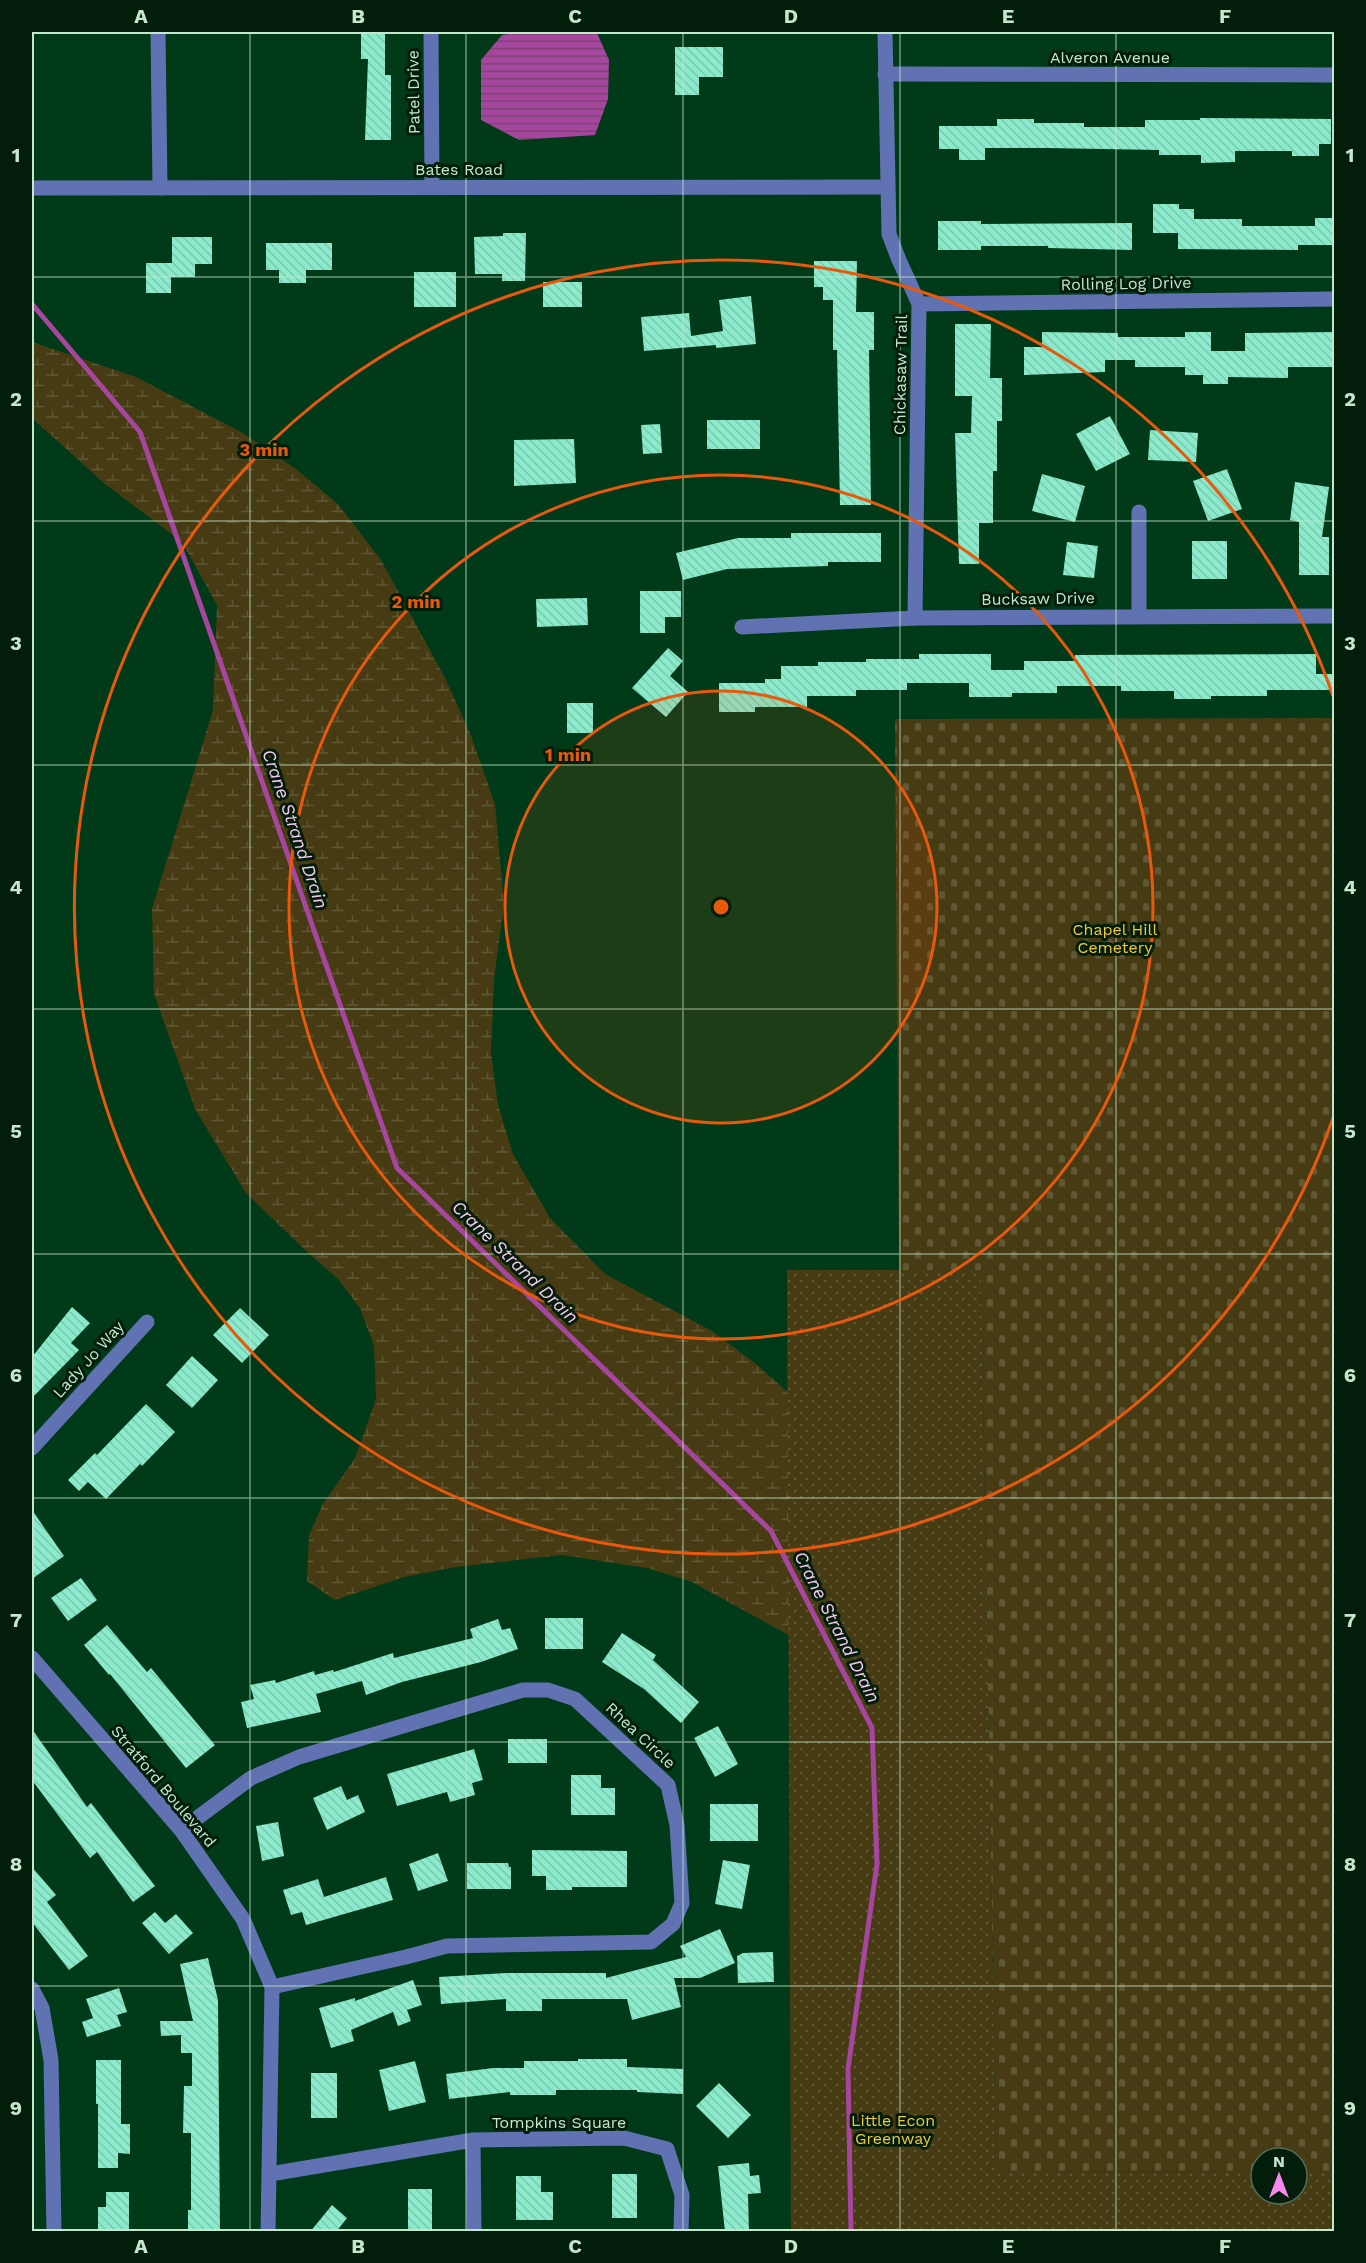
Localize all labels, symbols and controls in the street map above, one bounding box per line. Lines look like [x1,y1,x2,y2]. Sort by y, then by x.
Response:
text: A [134,4,148,28]
text: B [351,4,365,28]
text: C [568,4,582,28]
text: D [784,4,798,28]
text: E [1002,4,1014,28]
text: F [1219,4,1231,28]
street label: Alveron Avenue [1050,48,1170,67]
street label: Patel Drive [403,50,424,134]
text: 1 [12,143,20,167]
text: 1 [1346,143,1354,167]
street label: Bates Road [415,160,503,179]
street label: Rolling Log Drive [1061,273,1191,294]
street label: Chickasaw Trail [890,315,911,435]
text: 2 [10,387,22,411]
text: 2 [1344,387,1356,411]
text: 3 min [239,439,289,460]
street label: Bucksaw Drive [981,588,1095,609]
text: 2 min [391,591,441,612]
text: 3 [10,631,22,655]
text: 3 [1344,631,1356,655]
text: 1 min [545,744,591,765]
water label: Crane Strand Drain [258,746,333,911]
text: 4 [10,875,23,899]
text: 4 [1344,875,1357,899]
centre of rings [711,897,731,917]
park label: Chapel Hill Cemetery [1073,920,1157,957]
text: 5 [10,1119,22,1143]
text: 5 [1344,1119,1356,1143]
water label: Crane Strand Drain [448,1196,583,1327]
street label: Lady Jo Way [49,1316,128,1402]
text: 6 [10,1363,22,1387]
text: 6 [1344,1363,1356,1387]
water label: Crane Strand Drain [790,1548,885,1706]
text: 7 [10,1608,22,1632]
text: 7 [1344,1608,1356,1632]
street label: Rhea Circle [602,1698,679,1772]
street label: Stratford Boulevard [107,1722,220,1851]
text: 8 [10,1852,22,1876]
text: 8 [1344,1852,1356,1876]
text: 9 [10,2096,22,2120]
text: 9 [1344,2096,1356,2120]
park label: Little Econ Greenway [851,2111,935,2148]
street label: Tompkins Square [492,2113,626,2132]
north arrow [1249,2146,1309,2206]
text: N [1273,2152,1285,2171]
text: A [134,2234,148,2258]
text: B [351,2234,365,2258]
text: C [568,2234,582,2258]
text: D [784,2234,798,2258]
text: E [1002,2234,1014,2258]
text: F [1219,2234,1231,2258]

